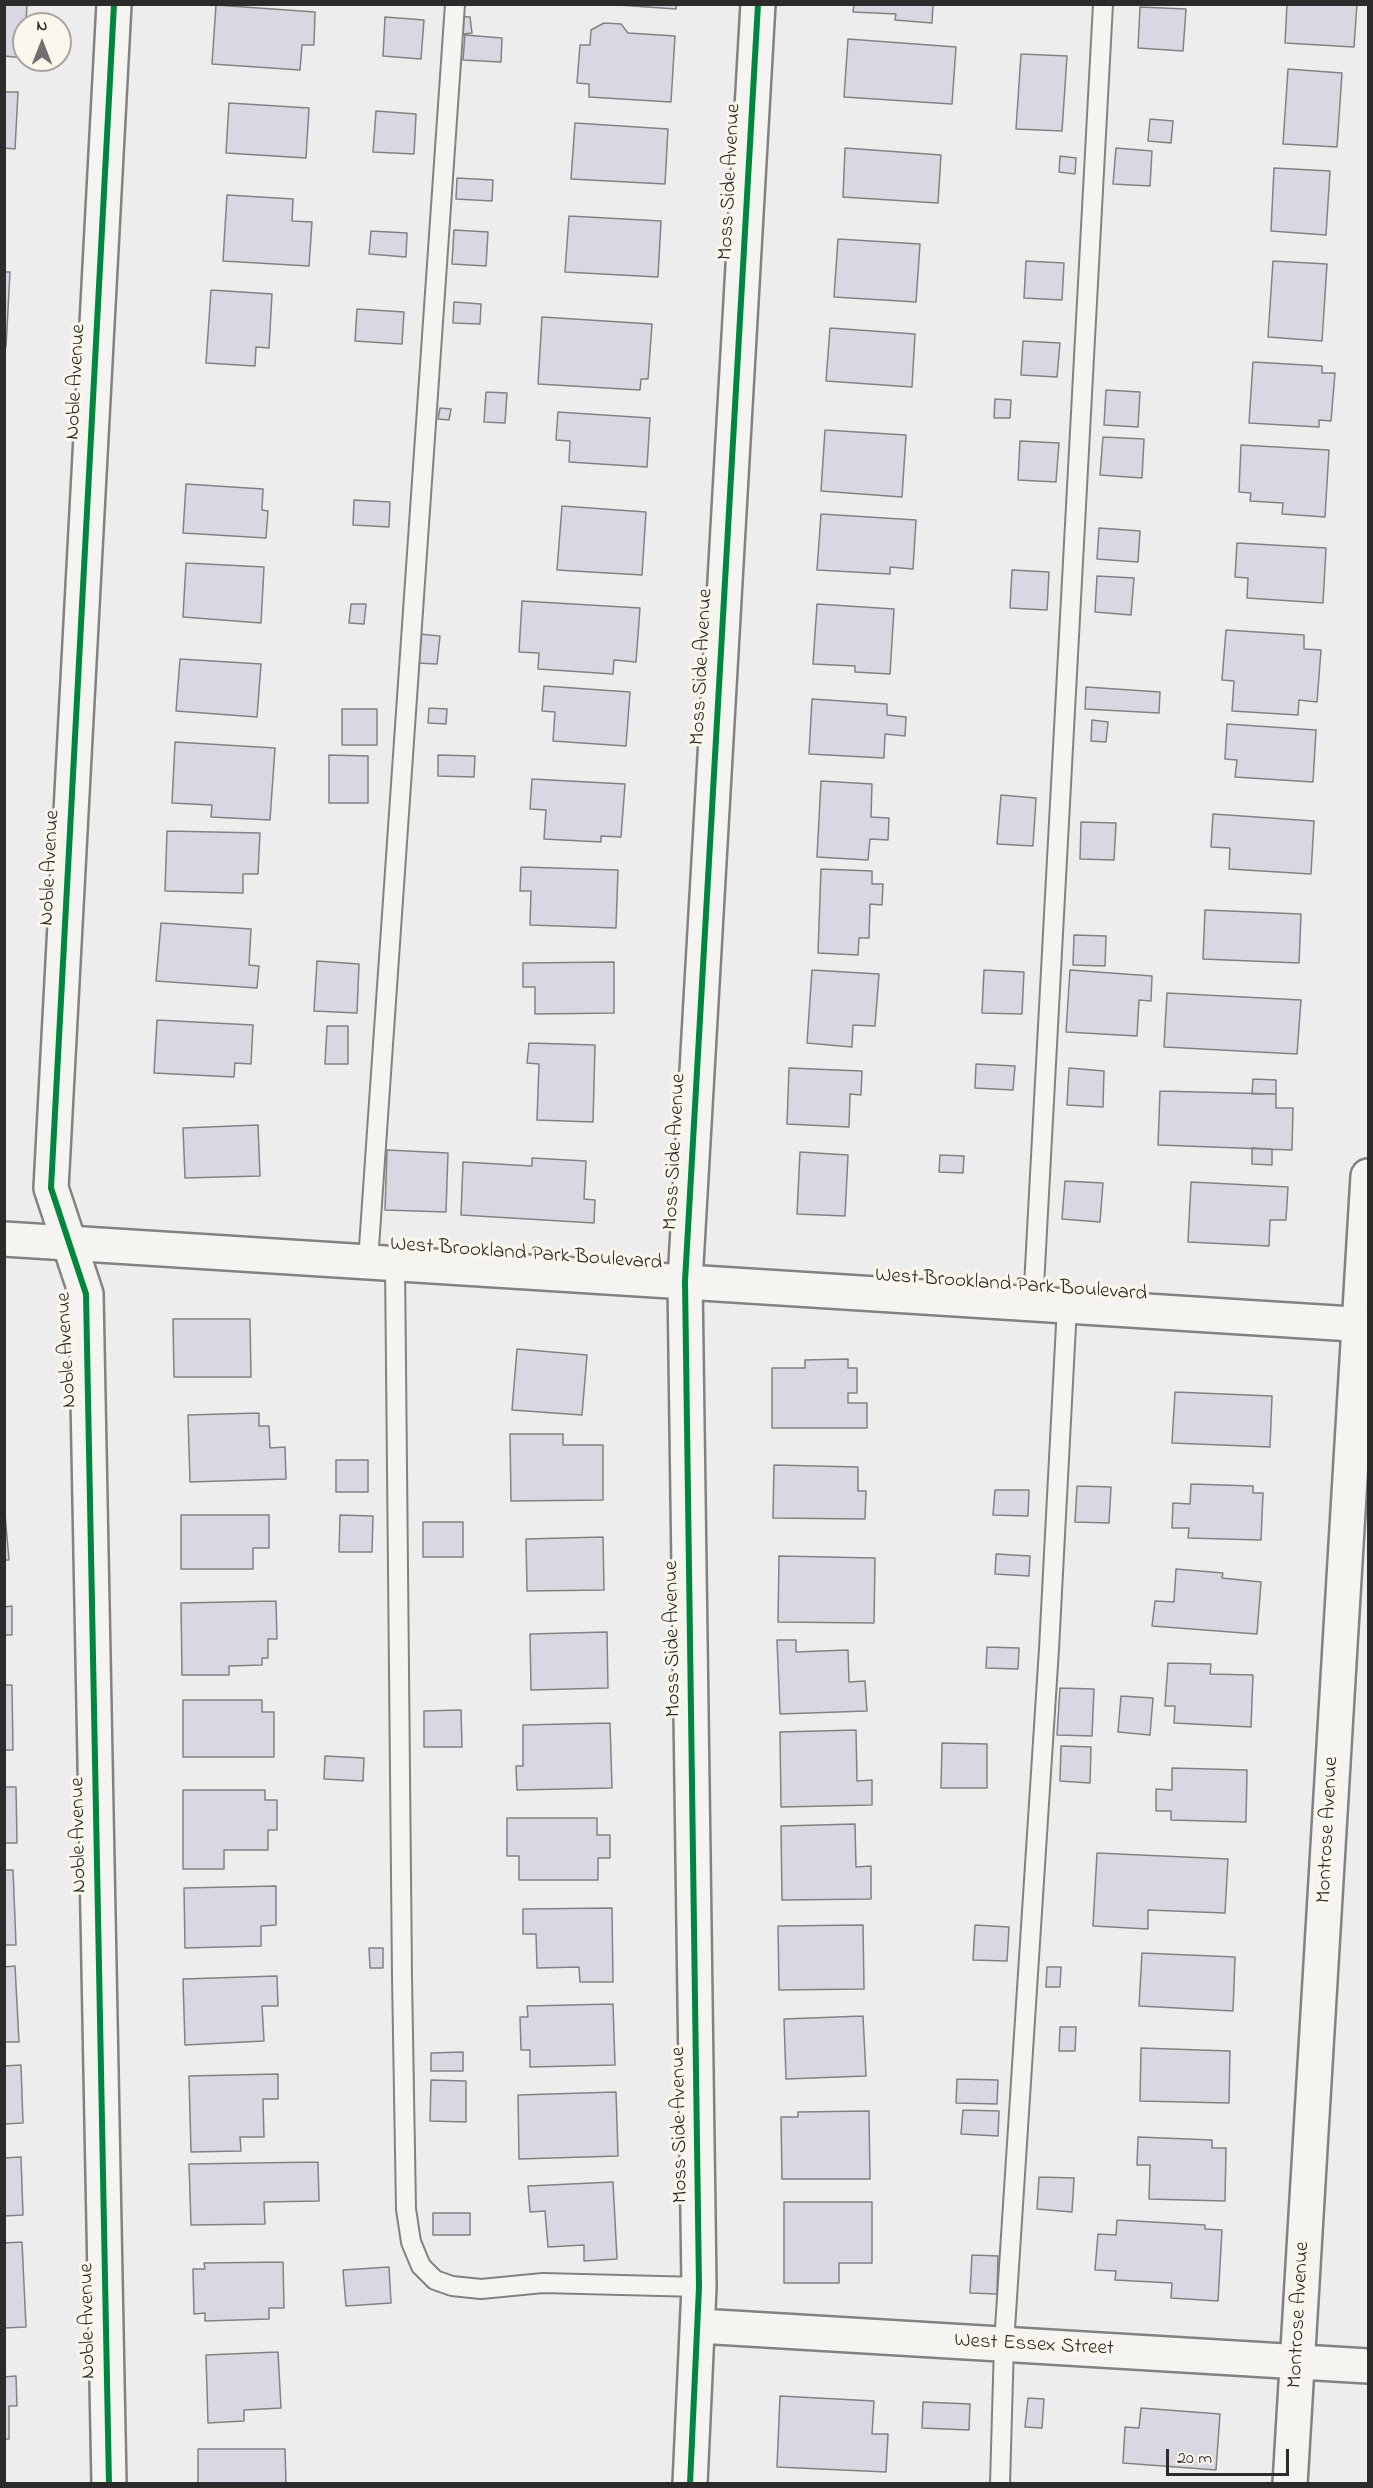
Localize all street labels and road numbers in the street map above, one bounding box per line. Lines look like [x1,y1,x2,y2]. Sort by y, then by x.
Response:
street label: Moss Side Avenue [714,103,748,261]
street label: Noble Avenue [61,323,93,441]
street label: Moss Side Avenue [686,588,720,746]
street label: Noble Avenue [35,809,67,927]
street label: Moss Side Avenue [659,1073,693,1231]
street label: West Brookland Park Boulevard [389,1233,663,1277]
street label: West Brookland Park Boulevard [874,1264,1148,1308]
street label: Noble Avenue [52,1291,84,1409]
street label: Moss Side Avenue [660,1560,688,1718]
street label: Montrose Avenue [1313,1756,1345,1904]
street label: Noble Avenue [66,1777,94,1893]
street label: Moss Side Avenue [667,2046,695,2204]
street label: Montrose Avenue [1284,2241,1316,2389]
street label: Noble Avenue [75,2263,103,2379]
street label: West Essex Street [954,2329,1114,2363]

